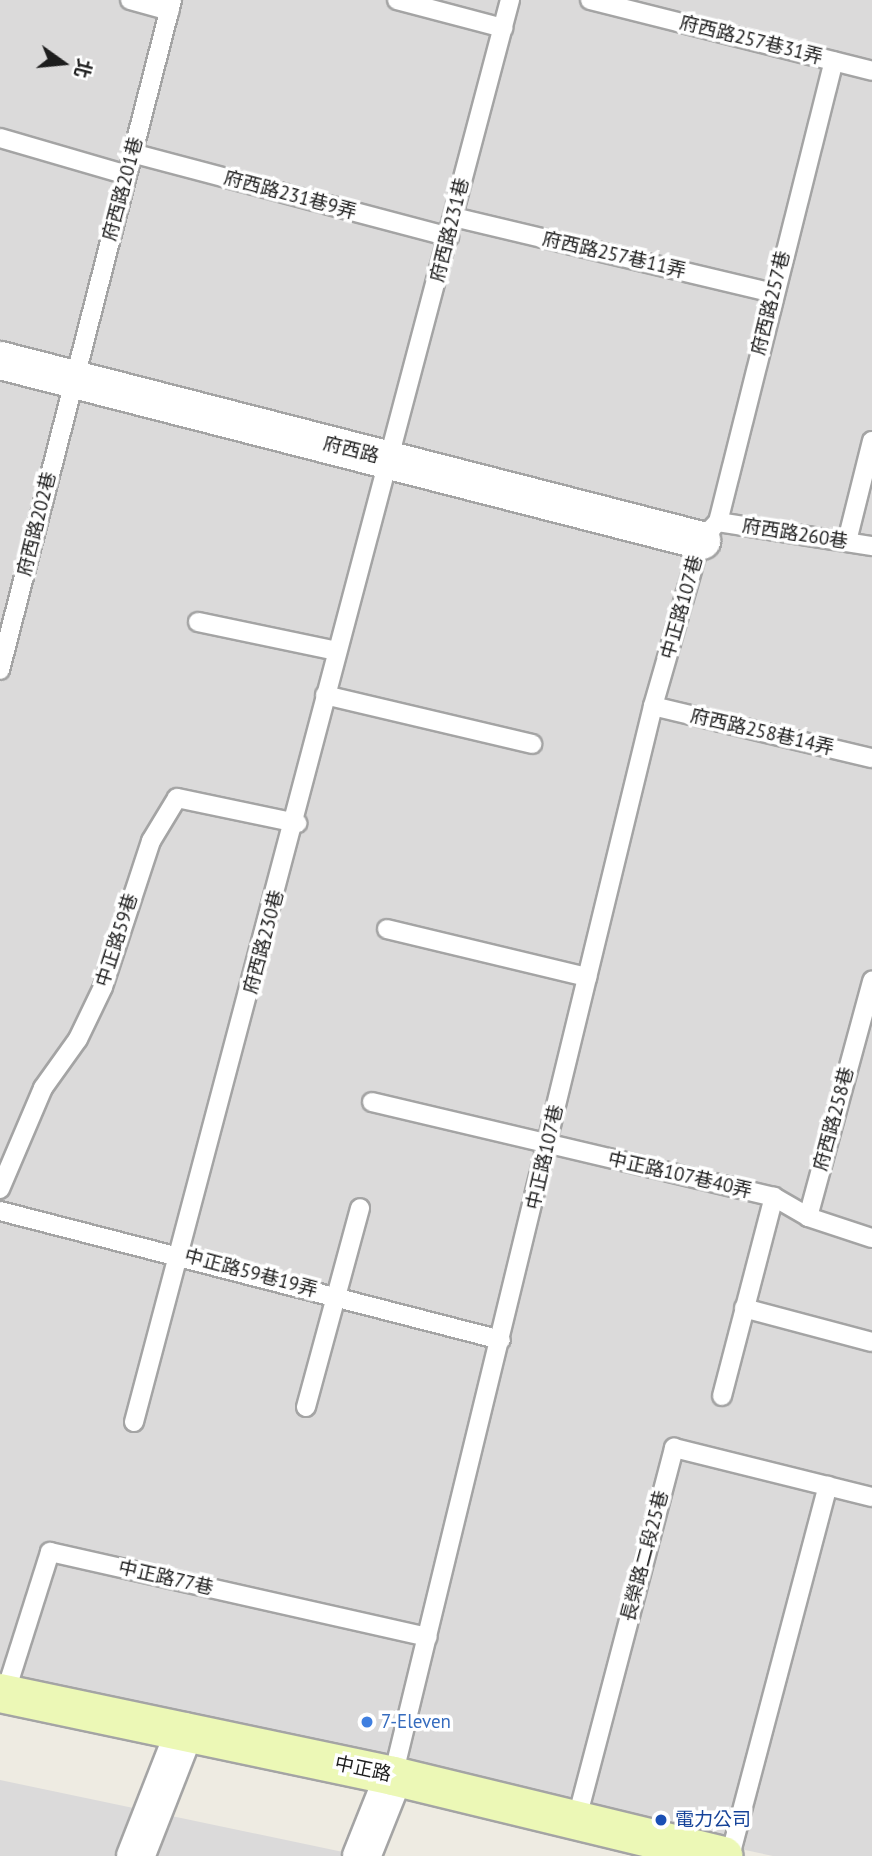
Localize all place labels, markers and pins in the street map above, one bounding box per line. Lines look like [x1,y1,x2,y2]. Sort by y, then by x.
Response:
place label: 7-Eleven [381,1711,451,1733]
marker: 7-Eleven [359,1714,375,1730]
place label: 電力公司 [675,1809,751,1831]
marker: 電力公司 [653,1812,669,1828]

